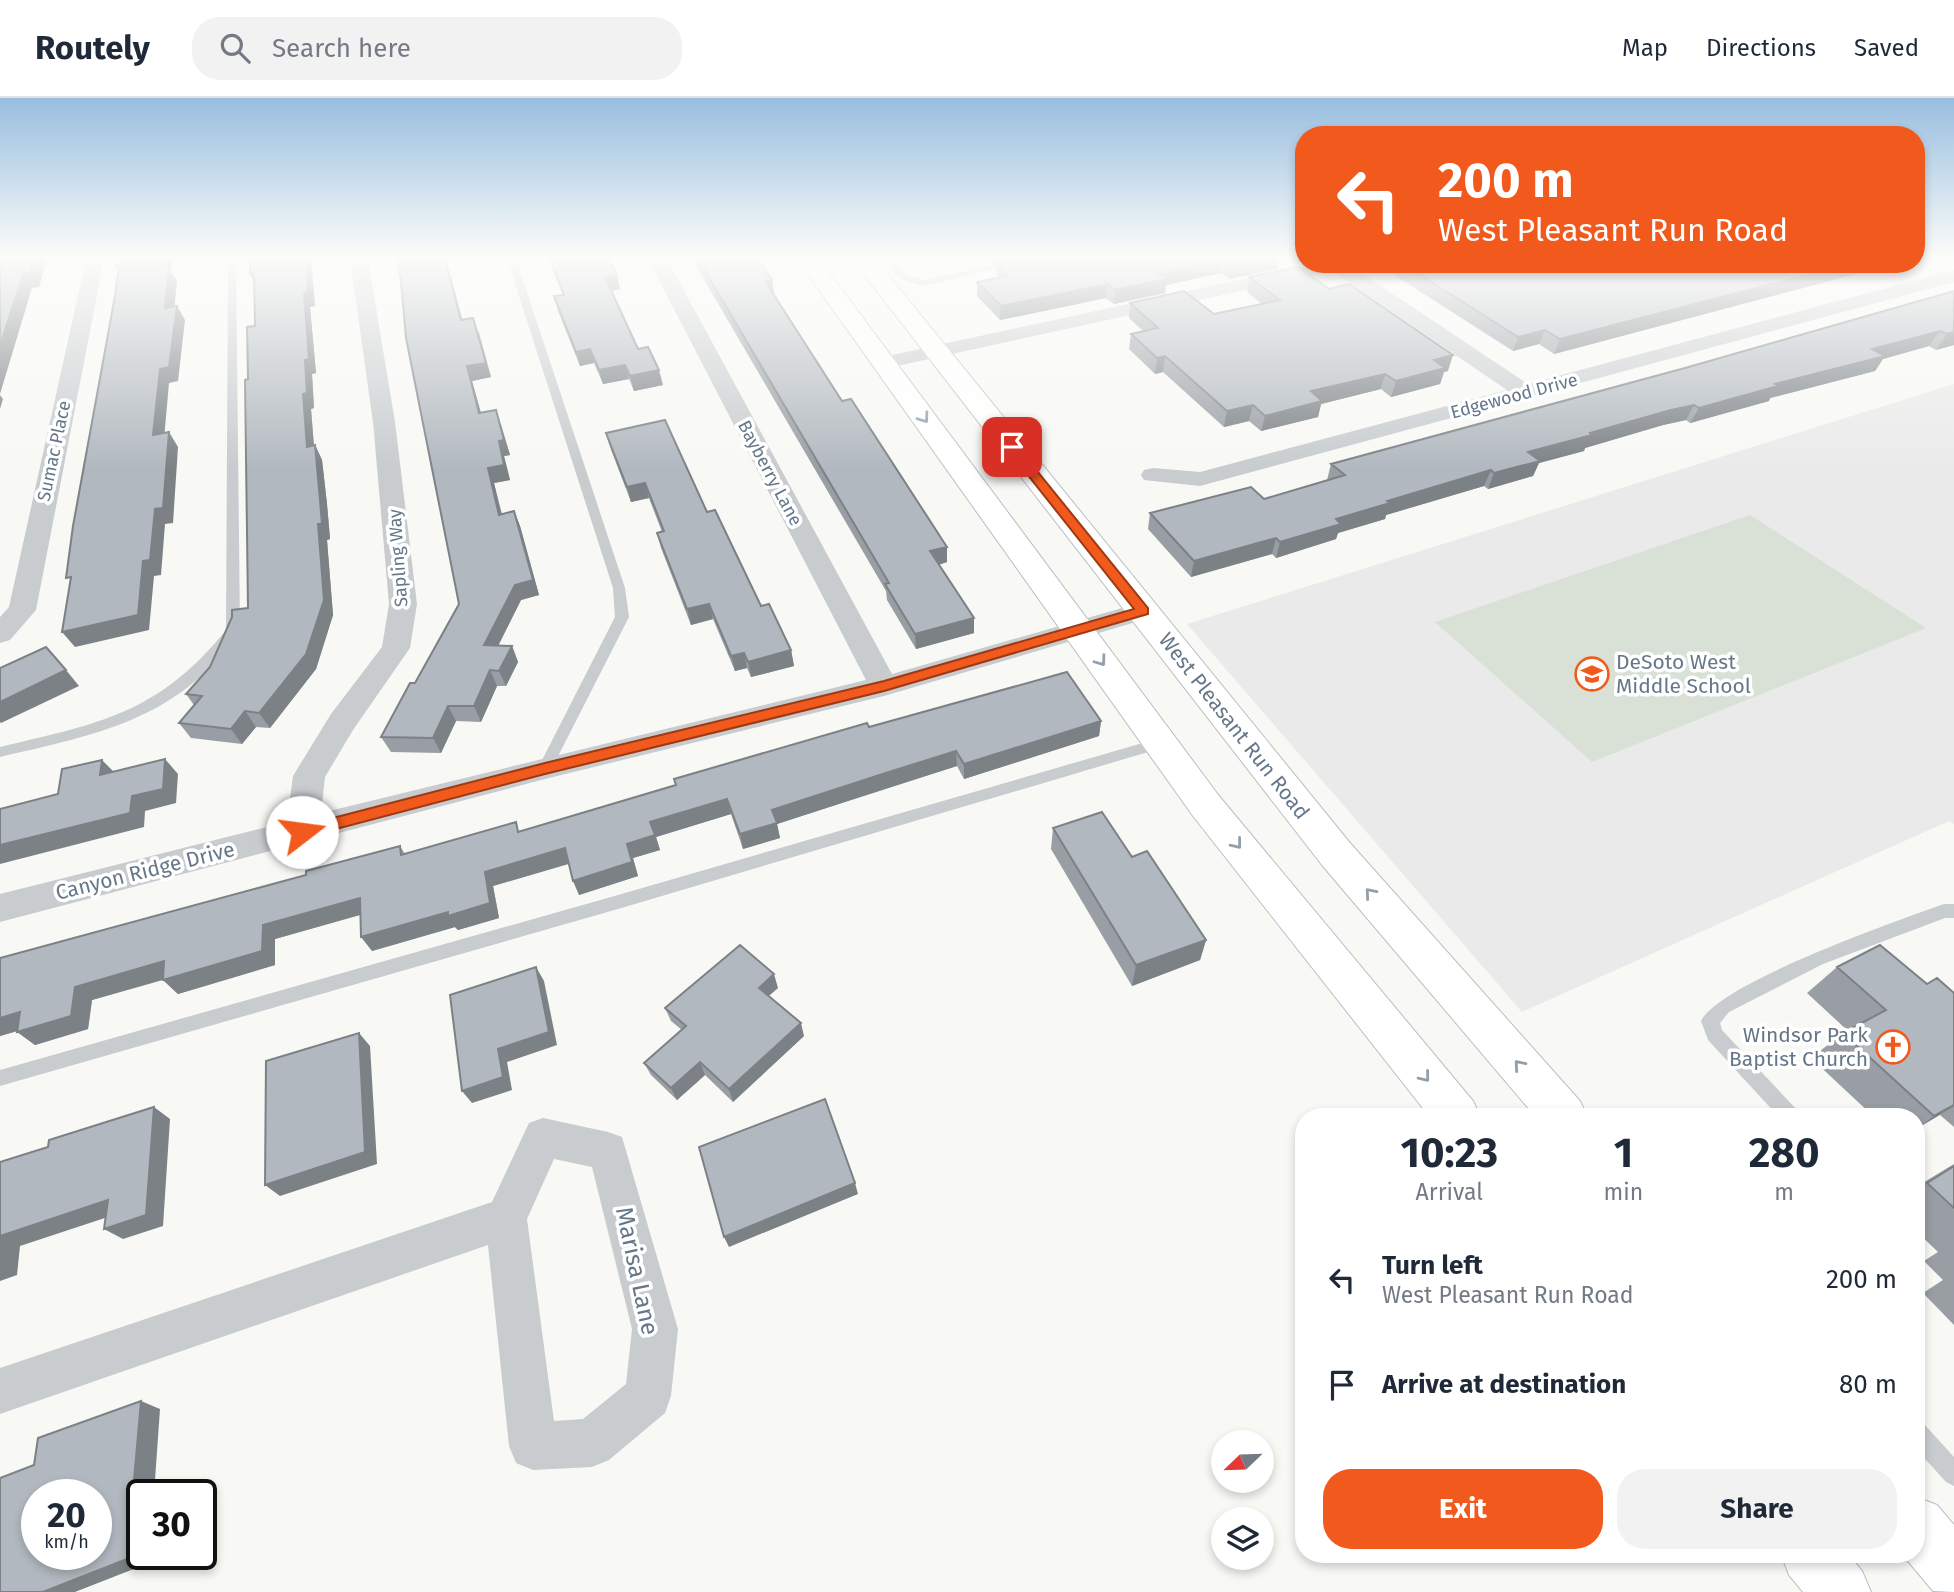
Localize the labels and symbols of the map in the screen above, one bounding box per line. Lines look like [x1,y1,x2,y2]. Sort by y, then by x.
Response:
street label: Edgewood Drive [1448,368,1580,424]
street label: Sumac Place [33,399,75,503]
one-way arrow [915,410,928,423]
street label: Bayberry Lane [733,417,807,529]
pin [982,417,1042,477]
street label: Sapling Way [384,508,412,608]
street label: West Pleasant Run Road [1153,627,1315,825]
place label: DeSoto West Middle School [1616,649,1751,699]
one-way arrow [1093,653,1105,666]
school or university icon: DeSoto West Middle School [1573,655,1611,693]
position arrow [265,795,339,869]
street label: Canyon Ridge Drive [53,836,237,906]
one-way arrow [1228,836,1241,848]
one-way arrow [1366,889,1378,902]
place label: Windsor Park Baptist Church [1729,1022,1868,1072]
church icon: Windsor Park Baptist Church [1874,1028,1912,1066]
one-way arrow [1515,1060,1527,1073]
one-way arrow [1417,1068,1429,1081]
street label: Marisa Lane [610,1204,664,1338]
north arrow [1211,1430,1274,1493]
speed limit sign: 30 [126,1479,217,1570]

